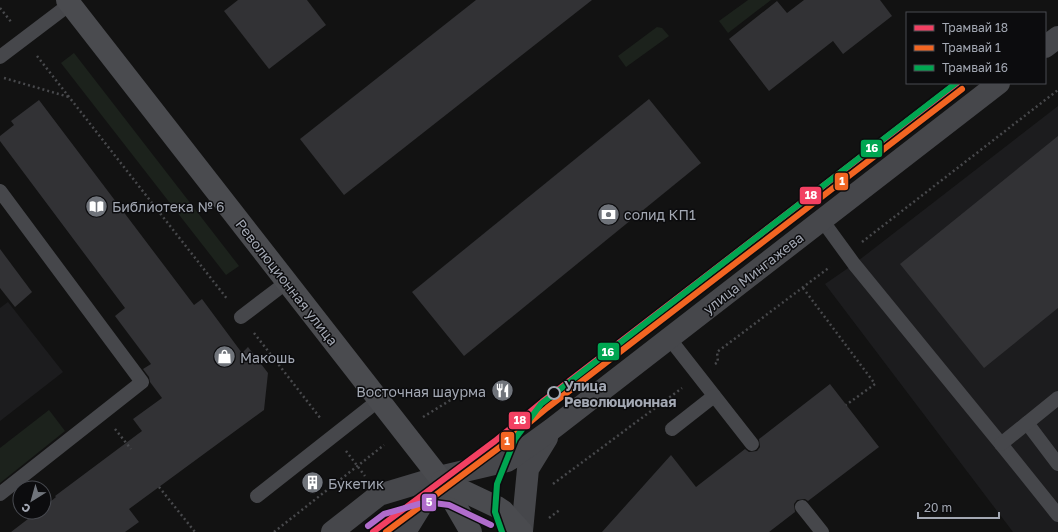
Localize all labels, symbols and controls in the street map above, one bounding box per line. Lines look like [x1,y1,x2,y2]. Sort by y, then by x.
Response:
legend [906,12,1046,84]
text: Трамвай 18 [942,20,1008,35]
text: Трамвай 1 [942,40,1001,55]
text: Трамвай 16 [942,60,1008,75]
line badge: 16 [860,139,883,158]
text: 16 [866,141,878,154]
line badge: 1 [834,172,849,191]
text: 1 [839,174,845,187]
line badge: 18 [799,186,822,205]
text: 18 [805,188,817,201]
library icon: Библиотека № 6 [83,193,109,219]
place label: Библиотека № 6 [112,198,225,215]
bank icon: солид КП1 [595,201,621,227]
place label: солид КП1 [624,206,696,223]
street label: Революционная улица [232,216,342,348]
street label: улица Мингажева [699,229,807,317]
line badge: 16 [597,342,620,361]
shop icon: Макошь [212,344,238,370]
text: 16 [602,345,614,358]
place label: Макошь [240,349,295,366]
place label: Улица Революционная [564,377,676,410]
restaurant icon: Восточная шаурма [489,378,515,404]
place label: Восточная шаурма [356,383,486,400]
marker: Улица Революционная [547,386,561,400]
line badge: 18 [508,411,531,430]
text: 18 [514,413,526,426]
line badge: 1 [500,431,515,451]
text: 1 [504,434,510,447]
building icon: Букетик [300,470,326,496]
place label: Букетик [328,475,384,492]
north arrow [12,480,52,520]
line badge: 5 [421,493,437,512]
scale bar [918,494,999,520]
text: 5 [426,495,433,508]
text: 20 m [924,500,952,515]
text: С [18,501,33,516]

